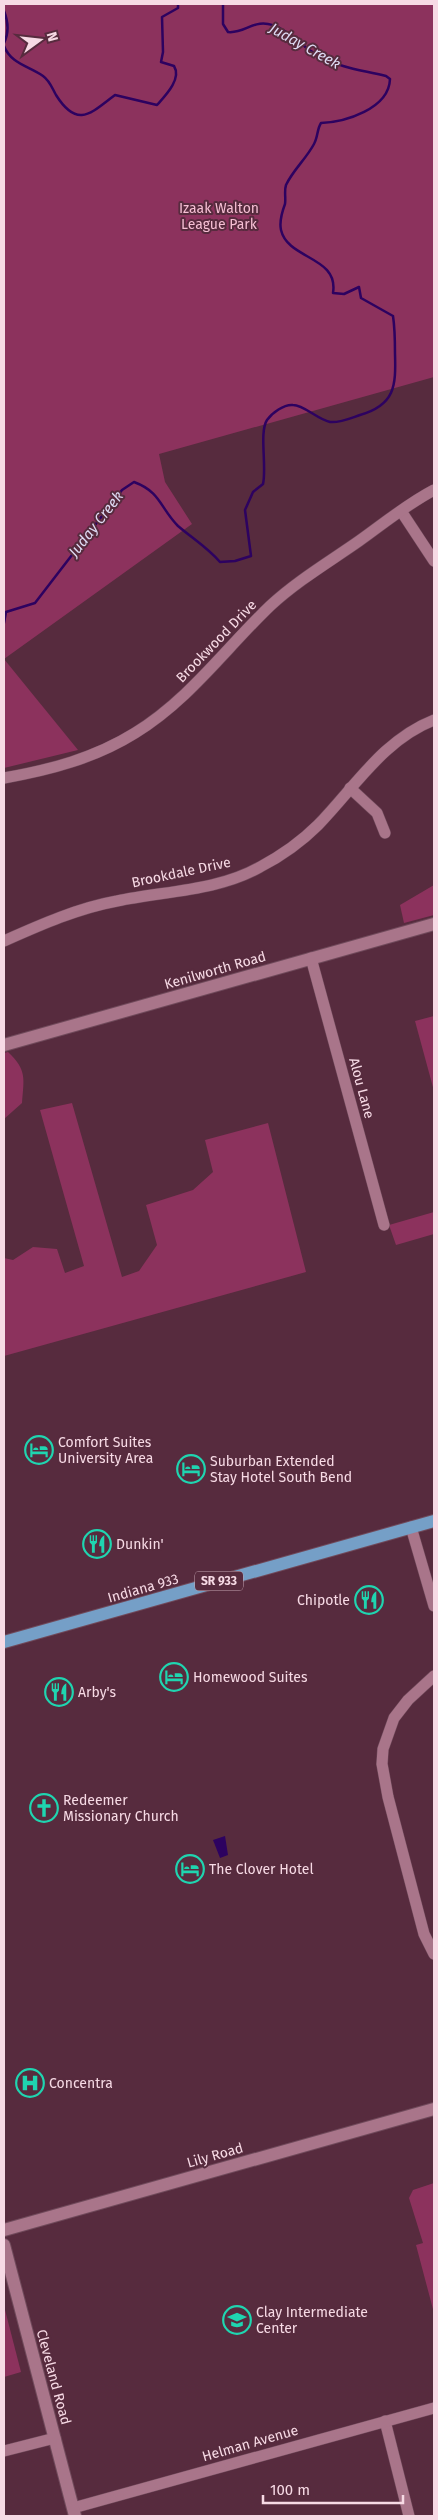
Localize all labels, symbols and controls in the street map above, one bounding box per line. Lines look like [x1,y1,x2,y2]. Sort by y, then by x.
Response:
north arrow [15,15,65,65]
water label: Juday Creek [265,19,344,73]
text: N [43,30,61,43]
park label: Izaak Walton League Park [179,200,259,233]
water label: Juday Creek [64,488,127,561]
street label: Brookwood Drive [173,596,260,686]
street label: Brookdale Drive [130,854,232,891]
street label: Kenilworth Road [162,948,268,993]
street label: Alou Lane [345,1056,378,1120]
place label: Comfort Suites University Area [58,1434,153,1467]
hotel icon: Comfort Suites University Area [24,1435,54,1465]
place label: Suburban Extended Stay Hotel South Bend [210,1453,352,1486]
hotel icon: Suburban Extended Stay Hotel South Bend [176,1454,206,1484]
restaurant icon: Dunkin' [82,1529,112,1559]
place label: Dunkin' [116,1536,164,1553]
street label: Indiana 933 [106,1570,181,1607]
road number: SR 933 [195,1572,243,1590]
restaurant icon: Chipotle [354,1585,384,1615]
place label: Chipotle [297,1592,350,1609]
hotel icon: Homewood Suites [159,1662,189,1692]
place label: Homewood Suites [193,1669,308,1686]
restaurant icon: Arby's [44,1677,74,1707]
place label: Arby's [78,1684,116,1701]
place label: Redeemer Missionary Church [63,1792,179,1825]
church icon: Redeemer Missionary Church [29,1793,59,1823]
hotel icon: The Clover Hotel [175,1854,205,1884]
place label: The Clover Hotel [209,1861,313,1878]
hospital icon: Concentra [15,2068,45,2098]
place label: Concentra [49,2075,113,2092]
street label: Lily Road [185,2139,245,2172]
place label: Clay Intermediate Center [256,2304,368,2337]
school or university icon: Clay Intermediate Center [222,2305,252,2335]
street label: Cleveland Road [33,2328,74,2427]
street label: Helman Avenue [200,2422,300,2465]
scale bar [263,2472,403,2504]
text: 100 m [270,2481,310,2499]

